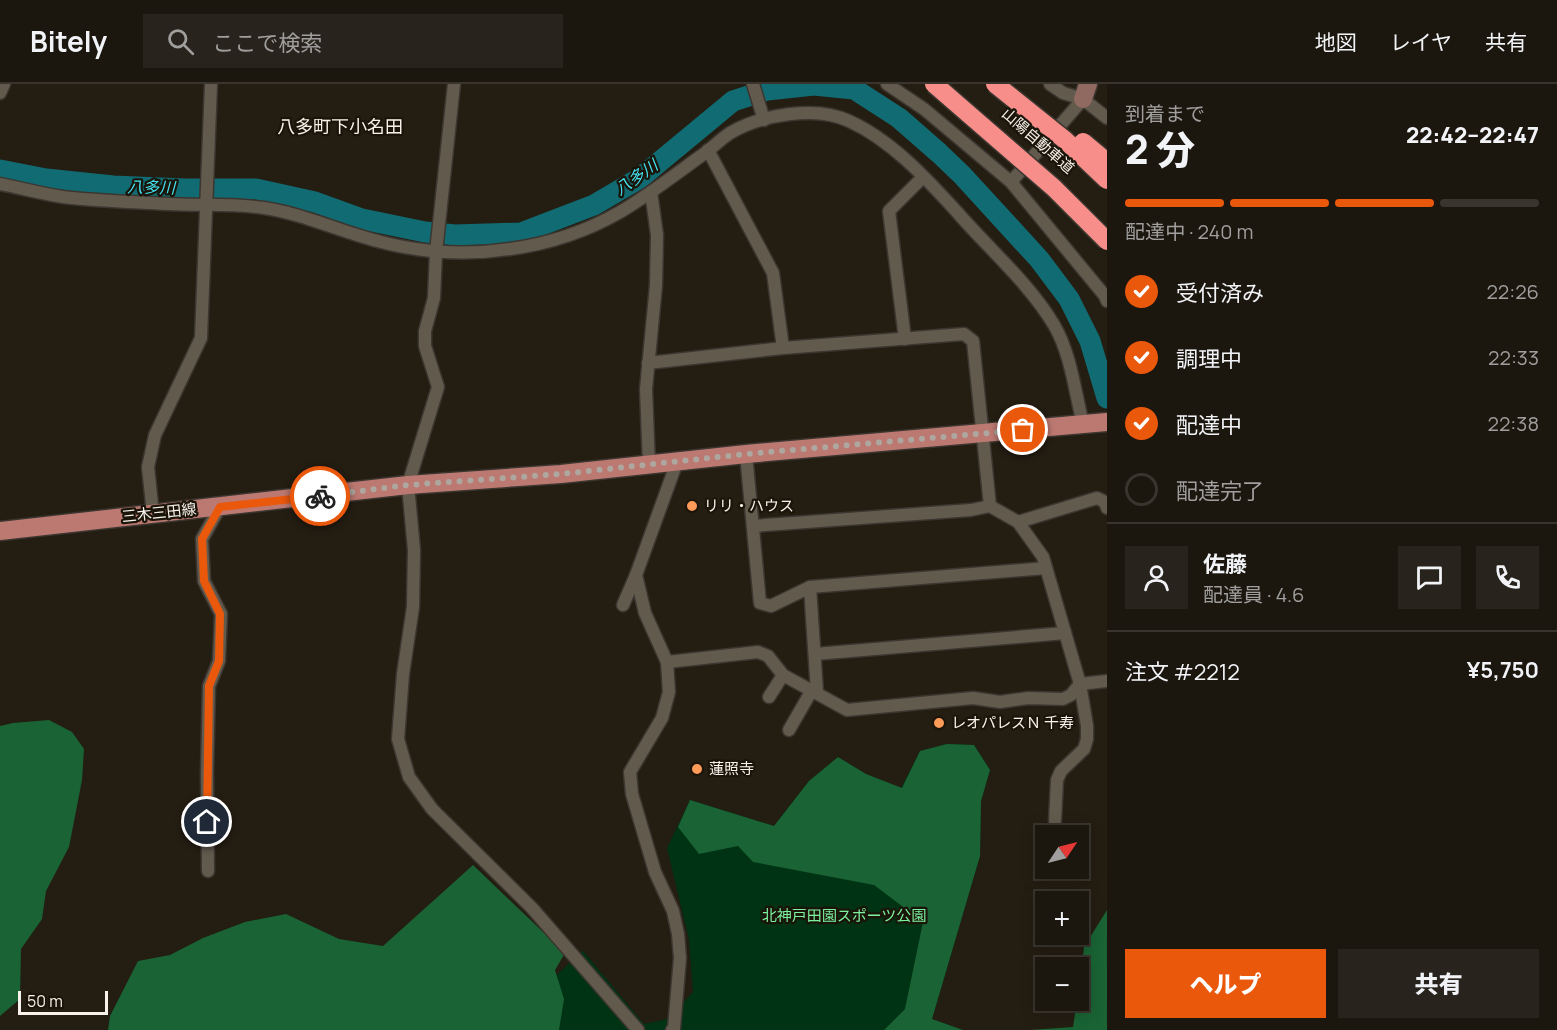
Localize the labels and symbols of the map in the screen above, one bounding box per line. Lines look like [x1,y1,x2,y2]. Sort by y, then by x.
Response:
street label: 山陽自動車道 [997,103,1079,178]
district label: 八多町下小名田 [277,114,403,138]
water label: 八多川 [610,153,664,200]
water label: 八多川 [127,176,177,198]
pin [997,404,1048,455]
courier [290,466,350,526]
place label: リリ・ハウス [704,495,794,516]
street label: 三木三田線 [121,498,197,527]
marker: リリ・ハウス [685,499,699,513]
place label: レオパレスＮ 千寿 [951,712,1074,733]
marker: レオパレスＮ 千寿 [932,716,946,730]
place label: 蓮照寺 [709,758,754,779]
marker: 蓮照寺 [690,762,704,776]
pin [181,796,232,847]
north arrow [1035,825,1089,879]
park label: 北神戸田園スポーツ公園 [762,905,926,926]
scale bar [18,988,108,1016]

